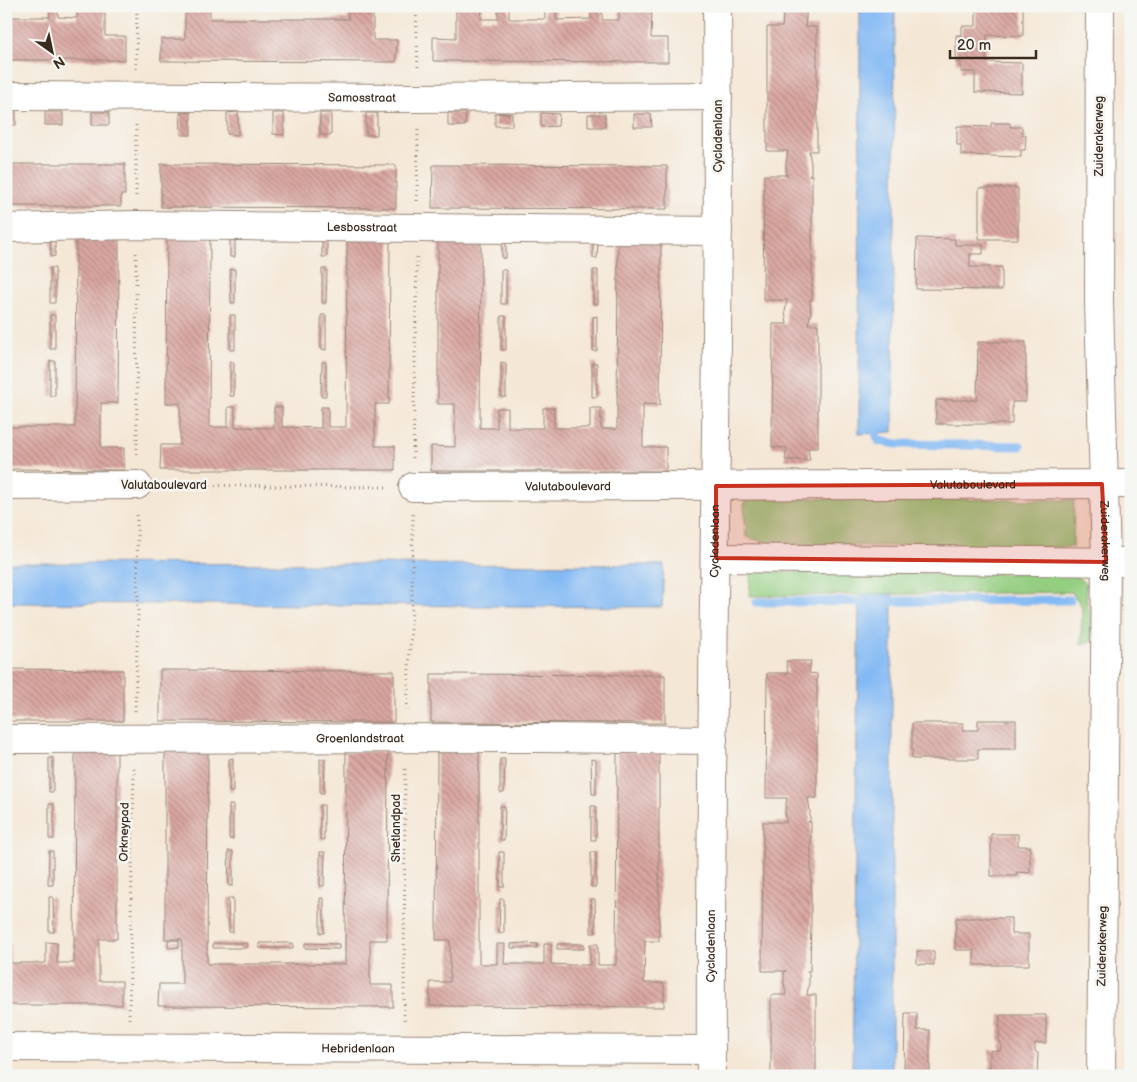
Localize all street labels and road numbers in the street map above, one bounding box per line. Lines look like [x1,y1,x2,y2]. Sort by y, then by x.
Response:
street label: Samosstraat [328,91,396,106]
street label: Zuiderakerweg [1092,96,1107,177]
street label: Cycladenlaan [711,99,726,173]
street label: Lesbosstraat [327,220,397,236]
street label: Valutaboulevard [930,477,1016,493]
street label: Valutaboulevard [121,478,207,493]
street label: Valutaboulevard [525,479,611,495]
street label: Zuiderakerweg [1096,499,1113,581]
street label: Cycladenlaan [707,504,723,578]
street label: Groenlandstraat [316,731,404,746]
street label: Shetlandpad [389,794,404,862]
street label: Orkneypad [116,802,133,862]
street label: Zuiderakerweg [1094,906,1111,987]
street label: Cycladenlaan [704,909,719,983]
street label: Hebridenlaan [321,1041,395,1057]

